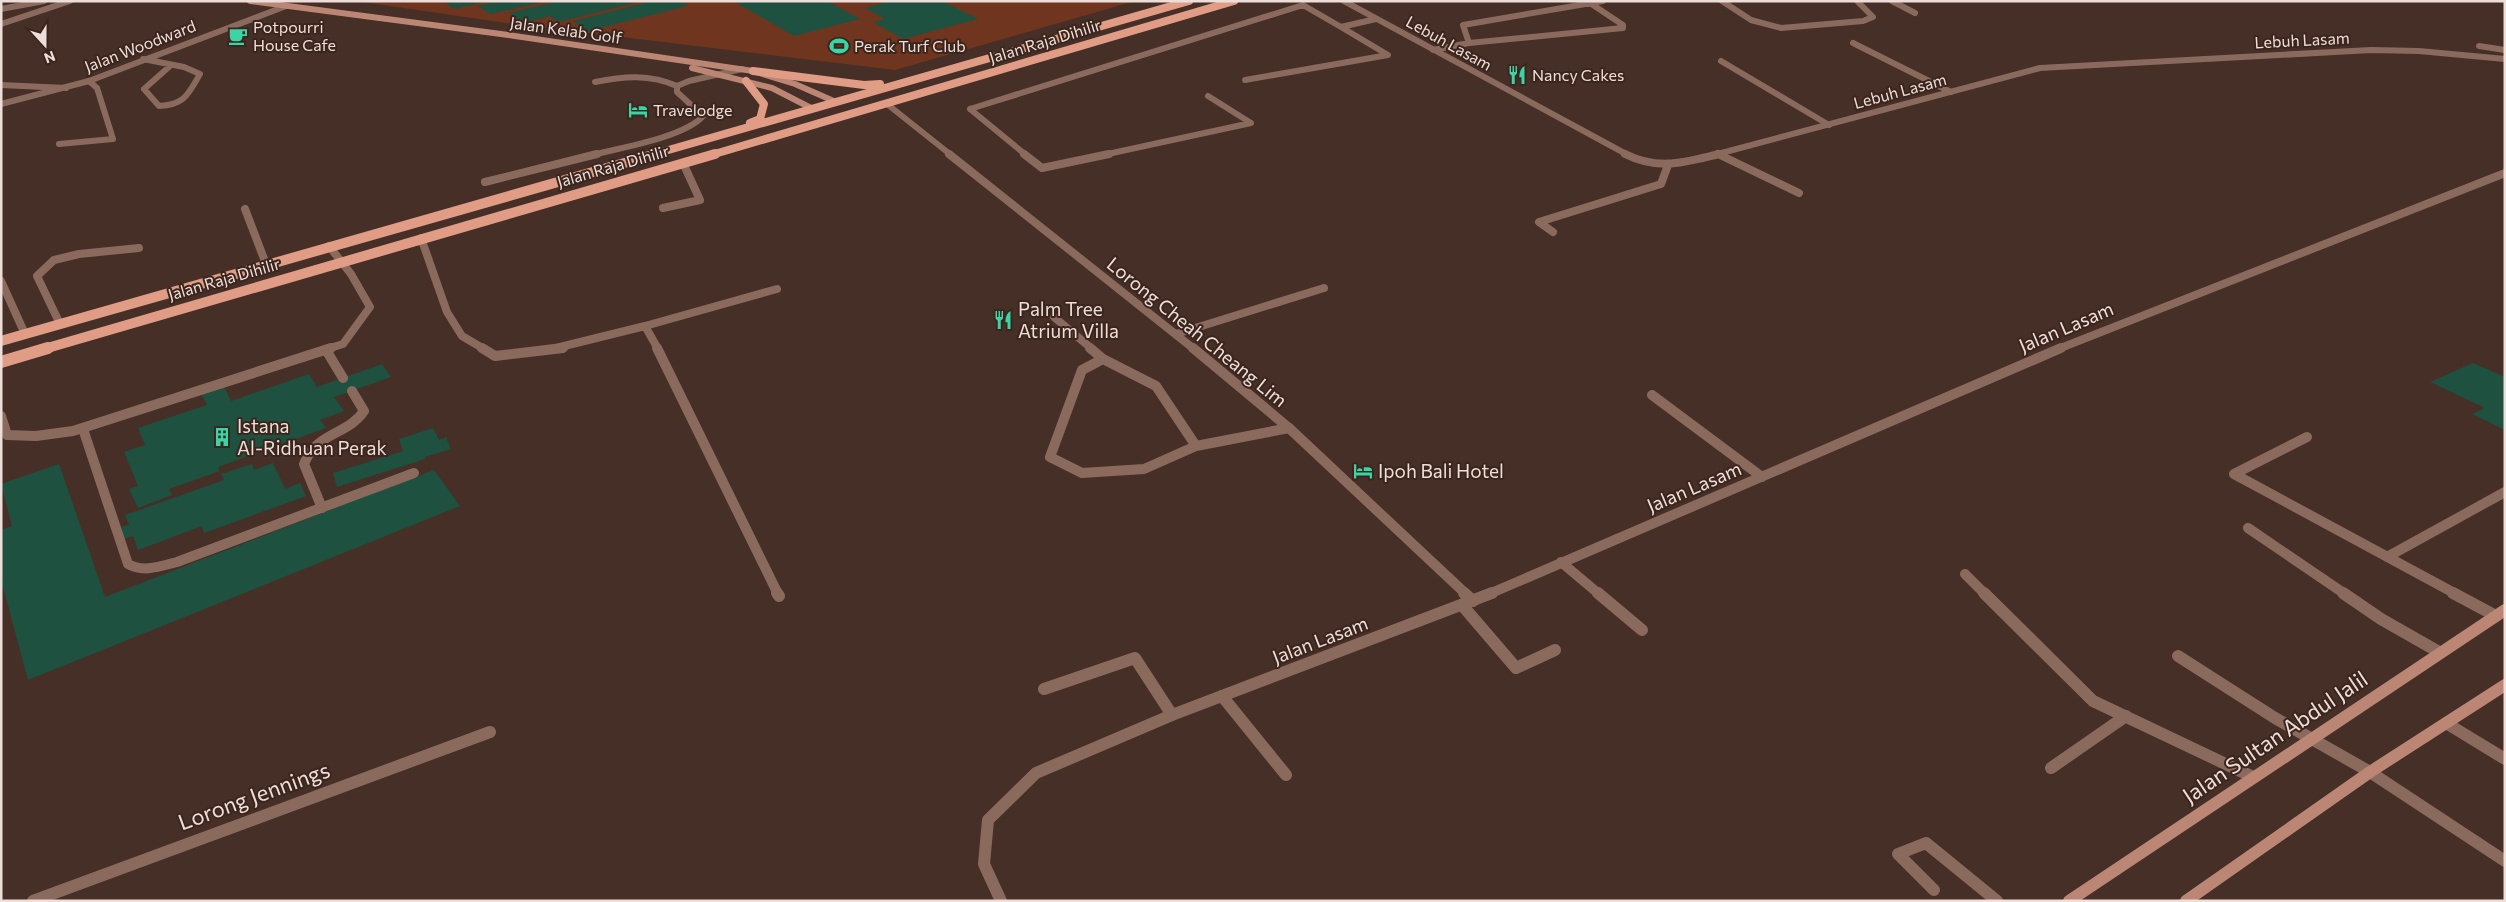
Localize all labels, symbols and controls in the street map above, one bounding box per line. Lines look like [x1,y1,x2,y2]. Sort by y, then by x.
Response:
street label: Lebuh Lasam [1403,11,1496,74]
street label: Jalan Kelab Golf [509,12,624,47]
street label: Jalan Raja Dihilir [987,14,1104,67]
street label: Jalan Woodward [82,16,198,75]
place label: Potpourri House Cafe [253,17,336,54]
north arrow [20,20,70,70]
cafe icon: Potpourri House Cafe [227,25,249,47]
street label: Lebuh Lasam [2254,28,2350,51]
sports icon: Perak Turf Club [828,35,850,57]
place label: Perak Turf Club [854,36,966,55]
text: N [42,48,58,67]
restaurant icon: Nancy Cakes [1506,64,1528,86]
place label: Nancy Cakes [1532,65,1624,84]
street label: Lebuh Lasam [1851,69,1948,112]
hotel icon: Travelodge [627,99,649,121]
place label: Travelodge [653,100,733,119]
street label: Jalan Raja Dihilir [554,140,672,191]
street label: Lorong Cheah Cheang Lim [1103,252,1292,411]
street label: Jalan Raja Dihilir [165,253,283,304]
street label: Jalan Lasam [2015,296,2117,357]
place label: Palm Tree Atrium Villa [1018,297,1119,342]
restaurant icon: Palm Tree Atrium Villa [992,309,1014,331]
place label: Istana Al-Ridhuan Perak [237,414,387,459]
building icon: Istana Al-Ridhuan Perak [211,426,233,448]
street label: Jalan Lasam [1643,456,1745,517]
place label: Ipoh Bali Hotel [1378,459,1504,482]
hotel icon: Ipoh Bali Hotel [1352,460,1374,482]
street label: Jalan Lasam [1269,611,1371,668]
street label: Jalan Sultan Abdul Jalil [2177,665,2372,809]
street label: Lorong Jennings [174,756,333,835]

